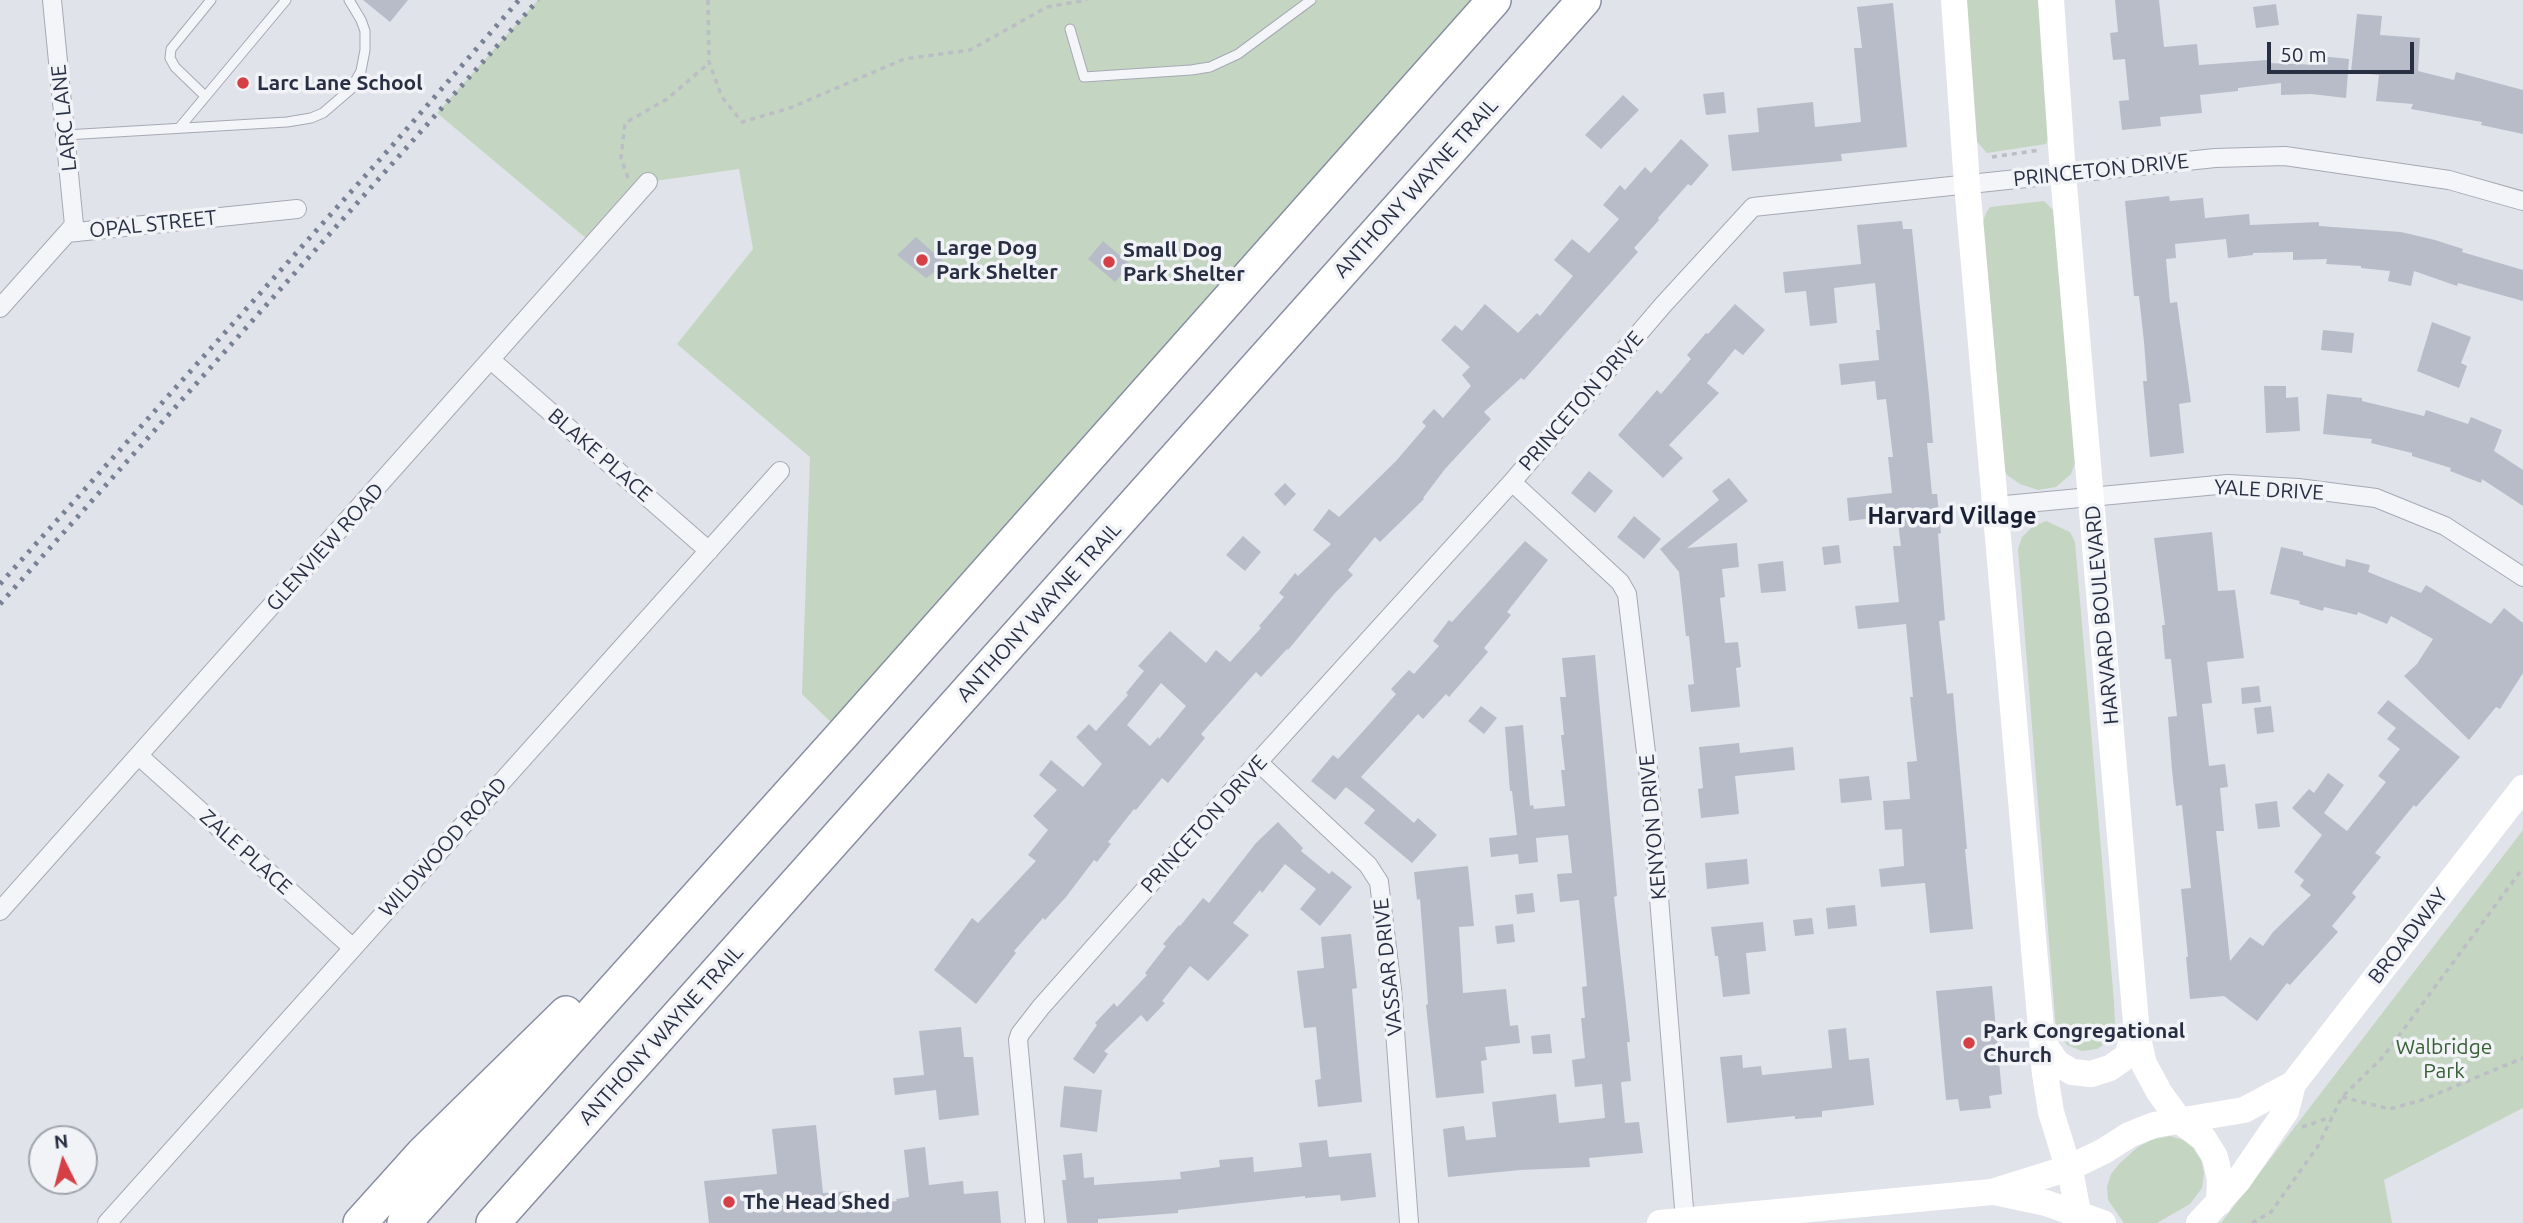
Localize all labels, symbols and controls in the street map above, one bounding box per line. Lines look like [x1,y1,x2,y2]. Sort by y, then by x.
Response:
scale bar [2271,28,2418,72]
text: 50 m [2280,42,2327,66]
street label: LARC LANE [46,63,82,173]
place label: Larc Lane School [257,70,423,96]
marker: Larc Lane School [235,75,251,91]
street label: ANTHONY WAYNE TRAIL [1329,93,1503,283]
street label: PRINCETON DRIVE [2012,148,2190,192]
street label: OPAL STREET [88,205,218,243]
place label: Large Dog Park Shelter [936,235,1058,285]
place label: Small Dog Park Shelter [1123,237,1245,287]
marker: Large Dog Park Shelter [914,252,930,268]
marker: Small Dog Park Shelter [1101,254,1117,270]
street label: PRINCETON DRIVE [1514,326,1648,476]
street label: BLAKE PLACE [543,403,657,507]
street label: YALE DRIVE [2213,475,2325,505]
street label: GLENVIEW ROAD [261,478,389,616]
district label: Harvard Village [1867,502,2037,530]
street label: HARVARD BOULEVARD [2080,504,2124,726]
street label: ANTHONY WAYNE TRAIL [952,517,1126,707]
street label: PRINCETON DRIVE [1136,750,1272,898]
street label: KENYON DRIVE [1634,753,1672,901]
street label: WILDWOOD ROAD [374,772,512,922]
street label: ZALE PLACE [195,804,297,900]
street label: BROADWAY [2363,883,2453,989]
street label: VASSAR DRIVE [1368,897,1408,1037]
street label: ANTHONY WAYNE TRAIL [574,940,748,1130]
place label: Park Congregational Church [1983,1018,2185,1068]
park label: Walbridge Park [2396,1034,2492,1084]
marker: Park Congregational Church [1961,1035,1977,1051]
north arrow [28,1125,98,1195]
text: N [53,1129,69,1153]
place label: The Head Shed [743,1189,890,1215]
marker: The Head Shed [721,1194,737,1210]

